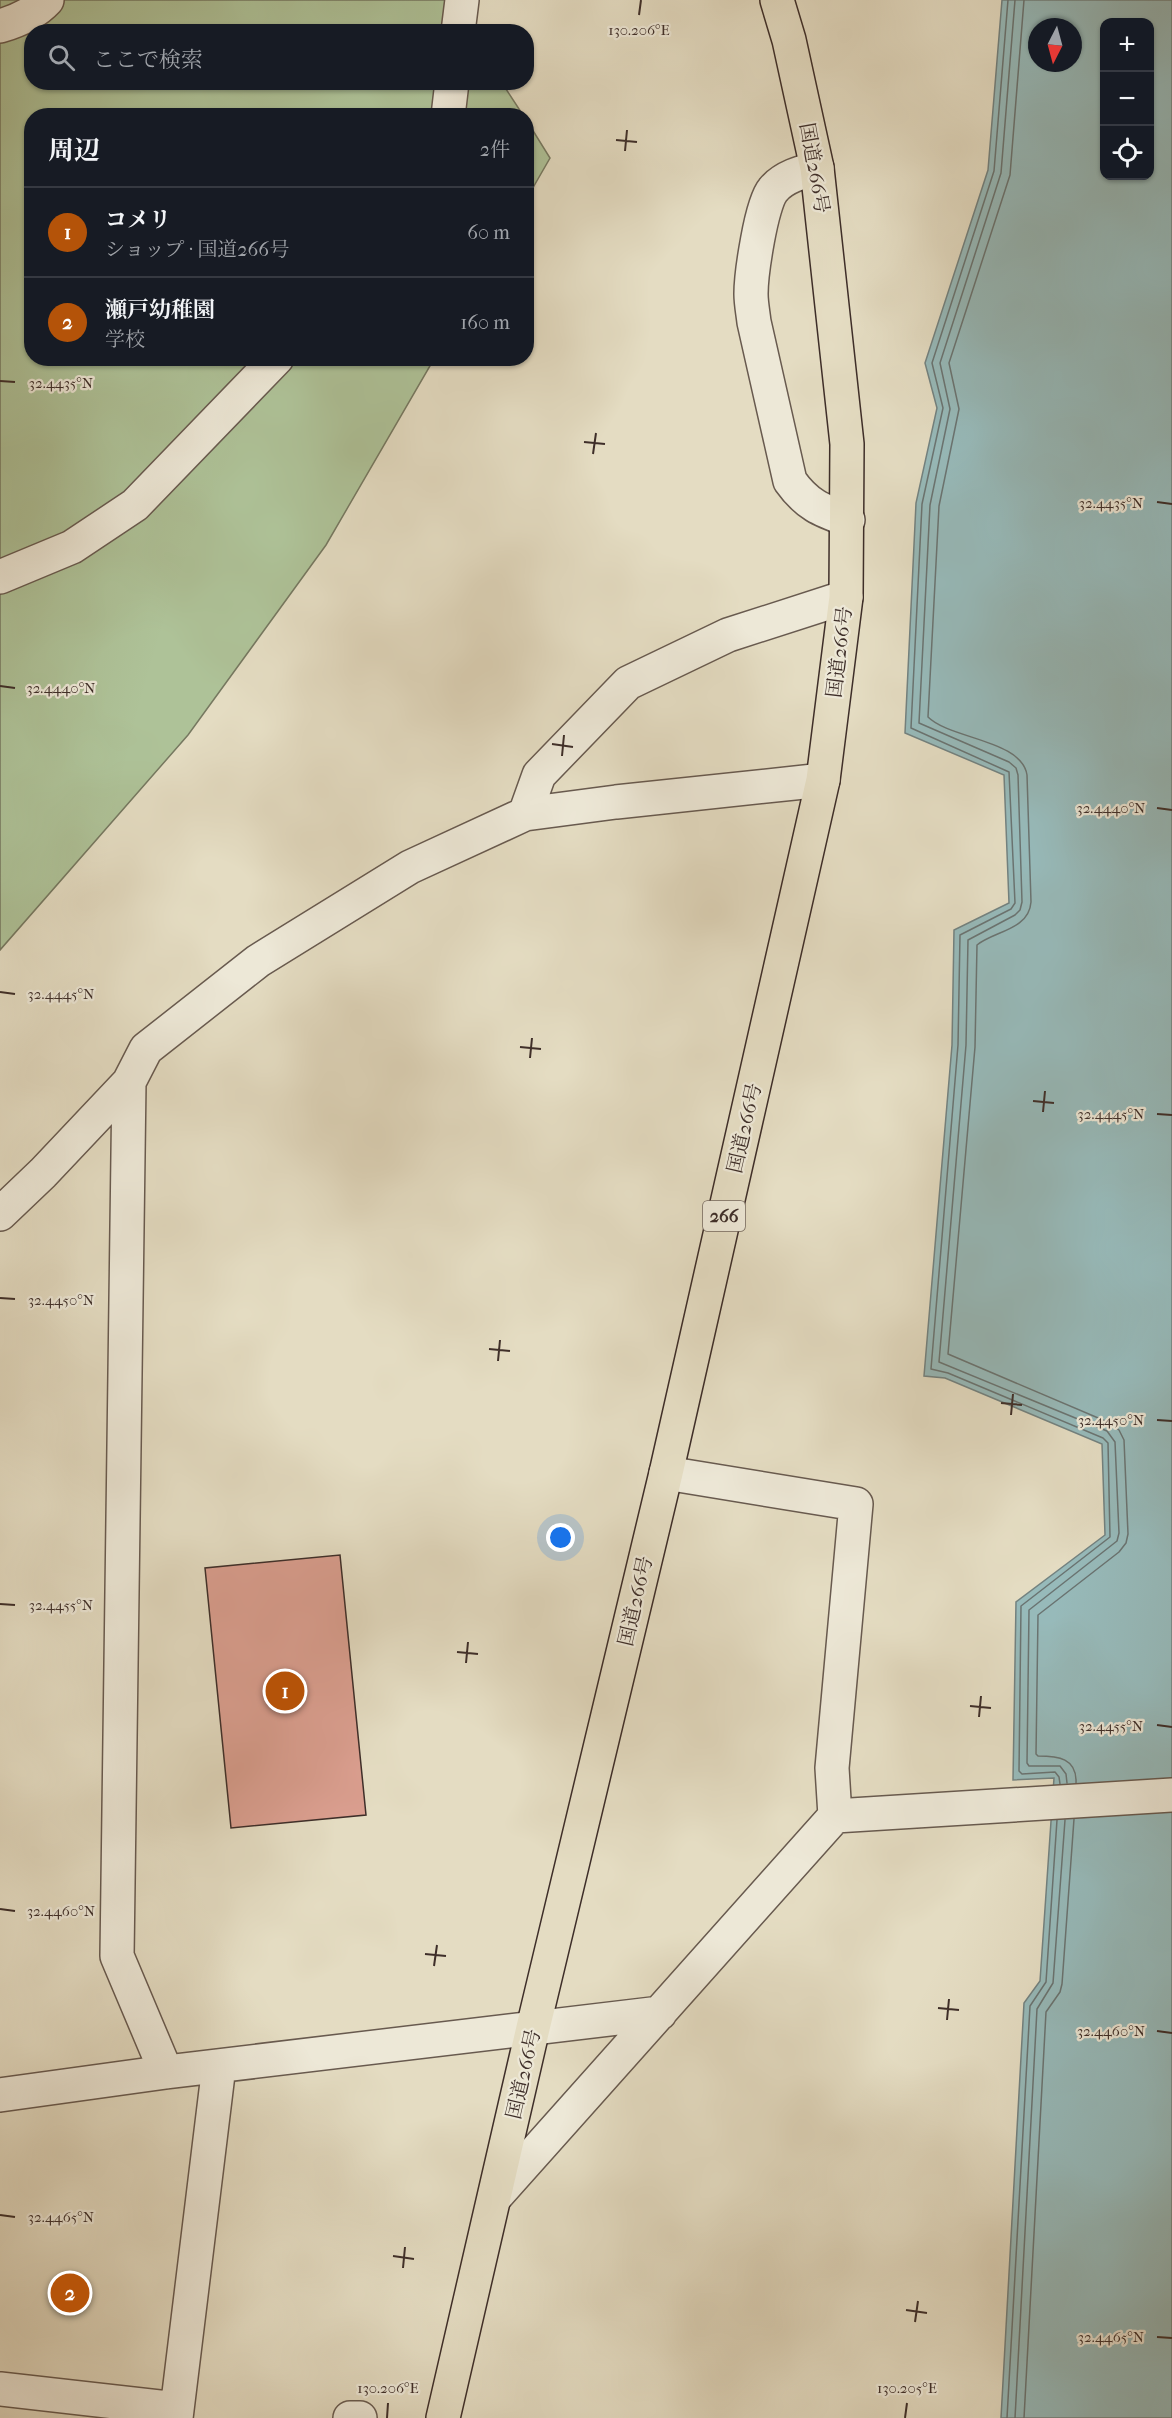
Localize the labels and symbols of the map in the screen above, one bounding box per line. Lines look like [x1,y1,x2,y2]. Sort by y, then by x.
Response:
north arrow [1028,18,1082,72]
text: 130.206°E [608,21,670,39]
street label: 国道266号 [795,121,834,215]
text: 32.4435°N [29,374,94,392]
text: 32.4435°N [1079,494,1144,512]
street label: 国道266号 [822,605,857,699]
text: 32.4440°N [27,679,96,697]
text: 32.4440°N [1077,799,1146,817]
text: 32.4445°N [28,985,95,1003]
street label: 国道266号 [723,1081,766,1175]
text: 32.4445°N [1078,1105,1145,1123]
road number: 266 [703,1201,745,1231]
text: 32.4450°N [28,1291,95,1309]
text: 32.4450°N [1078,1411,1145,1429]
your location [546,1523,575,1552]
street label: 国道266号 [614,1554,657,1648]
text: 32.4455°N [29,1596,94,1614]
pin: 1 [266,1668,304,1714]
text: 32.4455°N [1079,1717,1144,1735]
text: 32.4460°N [27,1902,96,1920]
text: 32.4460°N [1077,2022,1146,2040]
street label: 国道266号 [502,2027,545,2121]
text: 32.4465°N [28,2208,95,2226]
pin: 2 [50,2270,90,2316]
text: 32.4465°N [1078,2328,1145,2346]
text: 130.206°E [357,2379,419,2397]
text: 130.205°E [877,2379,937,2397]

